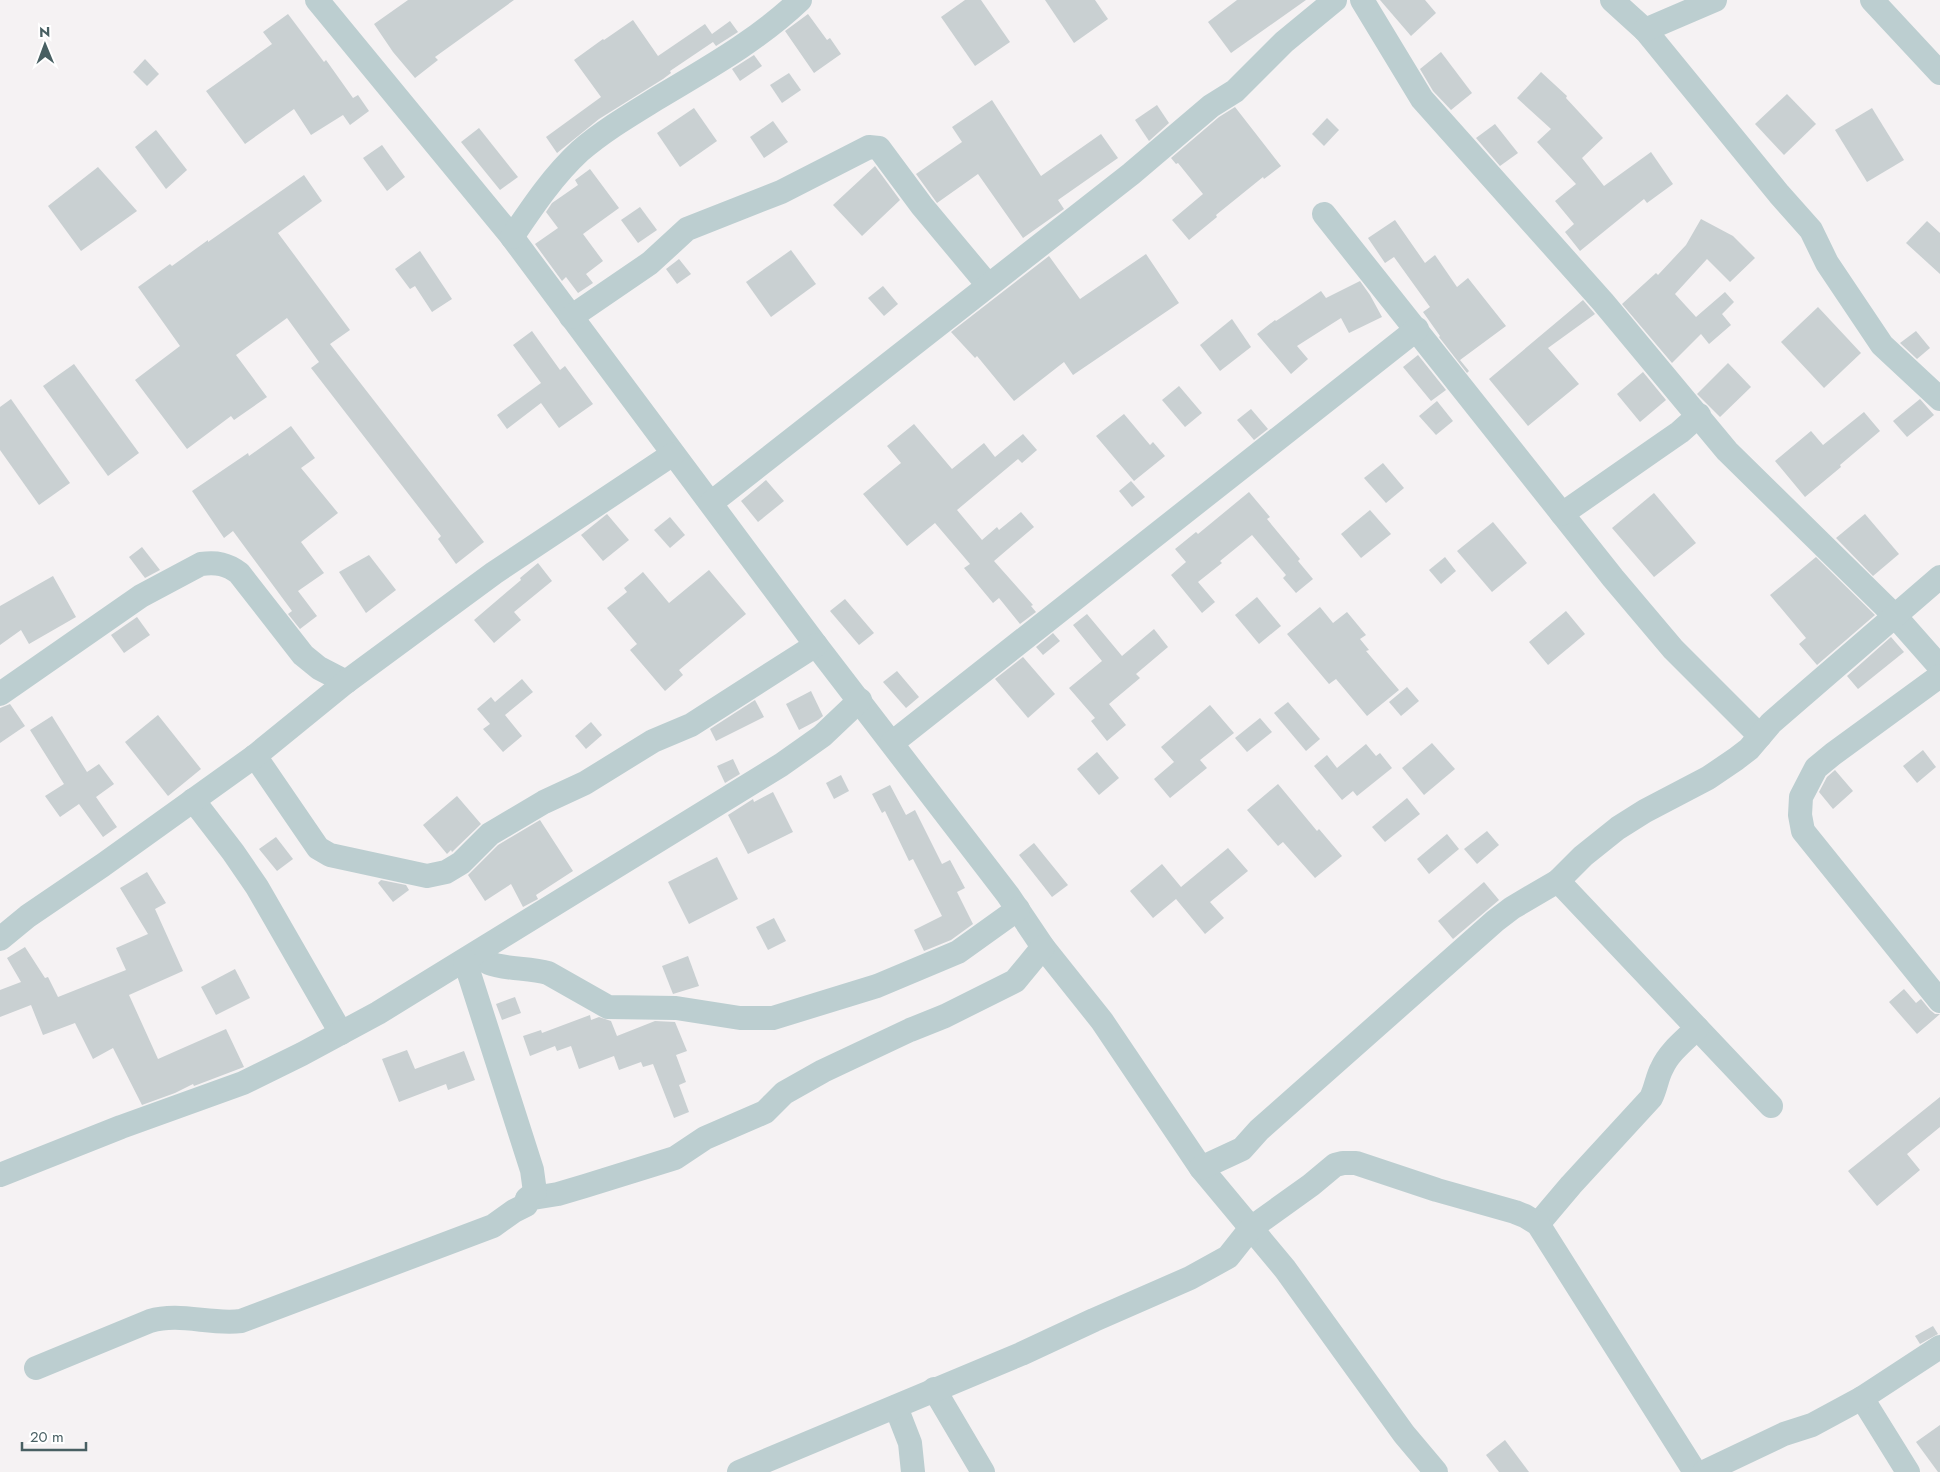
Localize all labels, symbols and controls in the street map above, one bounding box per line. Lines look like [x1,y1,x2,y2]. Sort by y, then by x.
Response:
north arrow [20,20,70,70]
text: N [39,22,51,42]
scale bar [22,1420,86,1452]
text: 20 m [30,1426,64,1448]

